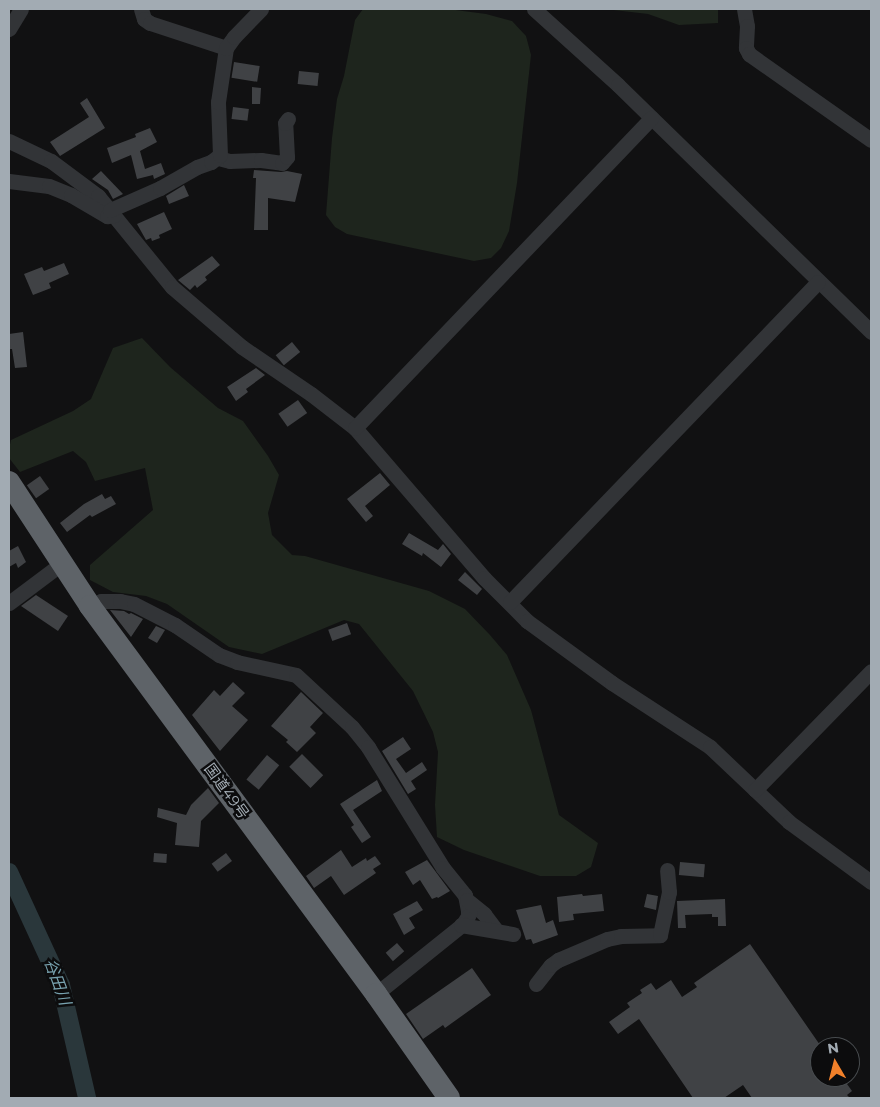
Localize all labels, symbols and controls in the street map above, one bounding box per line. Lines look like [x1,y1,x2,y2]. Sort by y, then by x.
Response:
street label: 国道49号 [201,760,253,822]
water label: 谷田川 [40,956,74,1008]
north arrow [810,1037,860,1087]
text: N [826,1038,840,1058]

